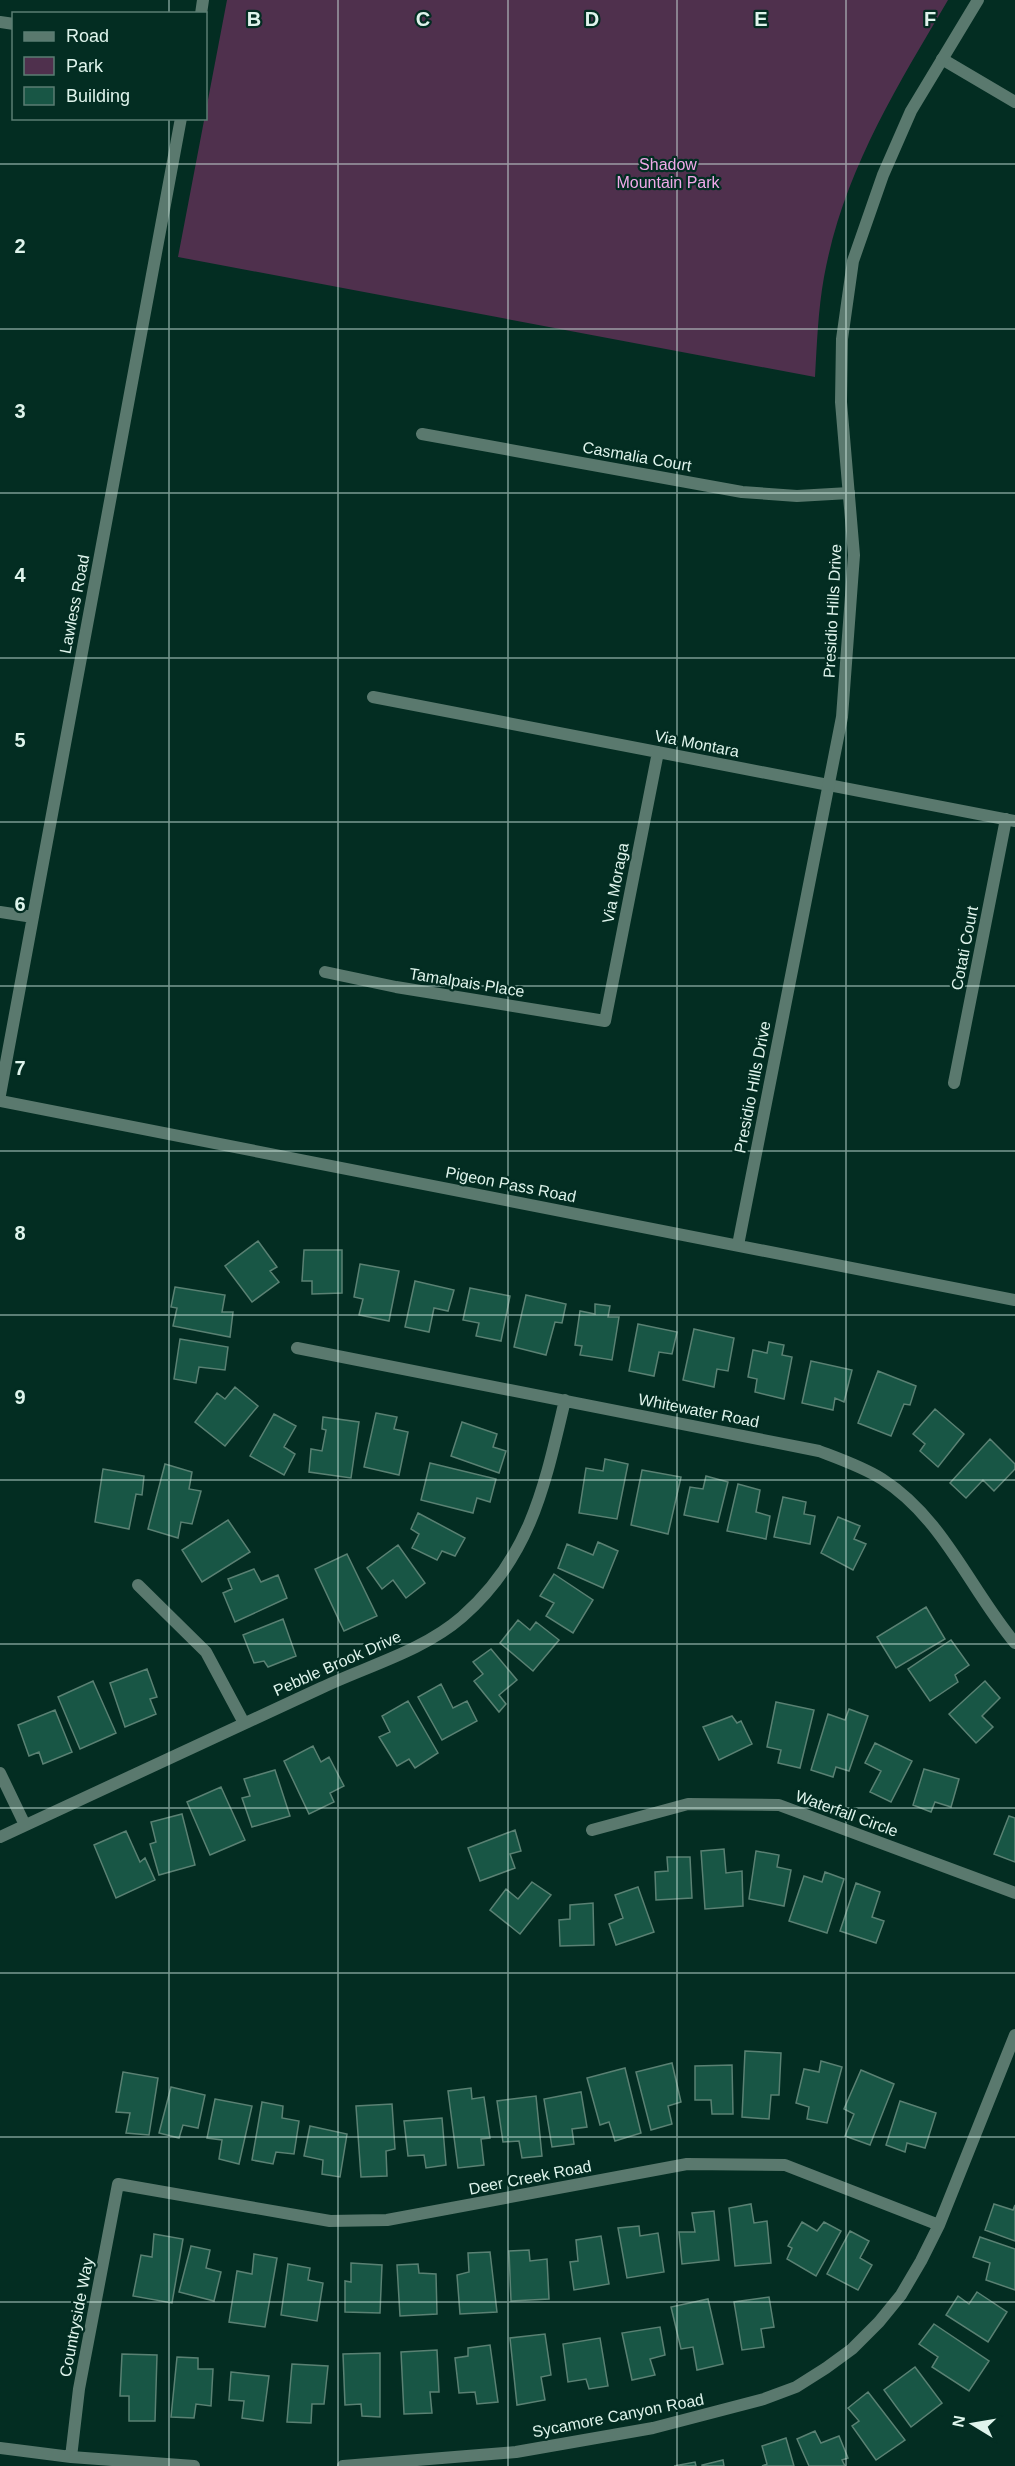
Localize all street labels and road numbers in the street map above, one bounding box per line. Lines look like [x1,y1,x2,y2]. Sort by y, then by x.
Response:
street label: Casmalia Court [581,439,693,475]
street label: Presidio Hills Drive [820,543,845,679]
street label: Lawless Road [57,553,92,655]
street label: Via Montara [653,727,741,760]
street label: Via Moraga [599,841,632,925]
street label: Cotati Court [948,904,981,992]
street label: Tamalpais Place [408,965,526,1000]
street label: Presidio Hills Drive [731,1019,774,1155]
street label: Pigeon Pass Road [444,1164,578,1205]
street label: Whitewater Road [637,1390,761,1431]
street label: Pebble Brook Drive [271,1628,404,1699]
street label: Waterfall Circle [793,1787,901,1840]
street label: Deer Creek Road [467,2157,593,2198]
street label: Countryside Way [57,2256,96,2378]
street label: Sycamore Canyon Road [531,2391,705,2440]

